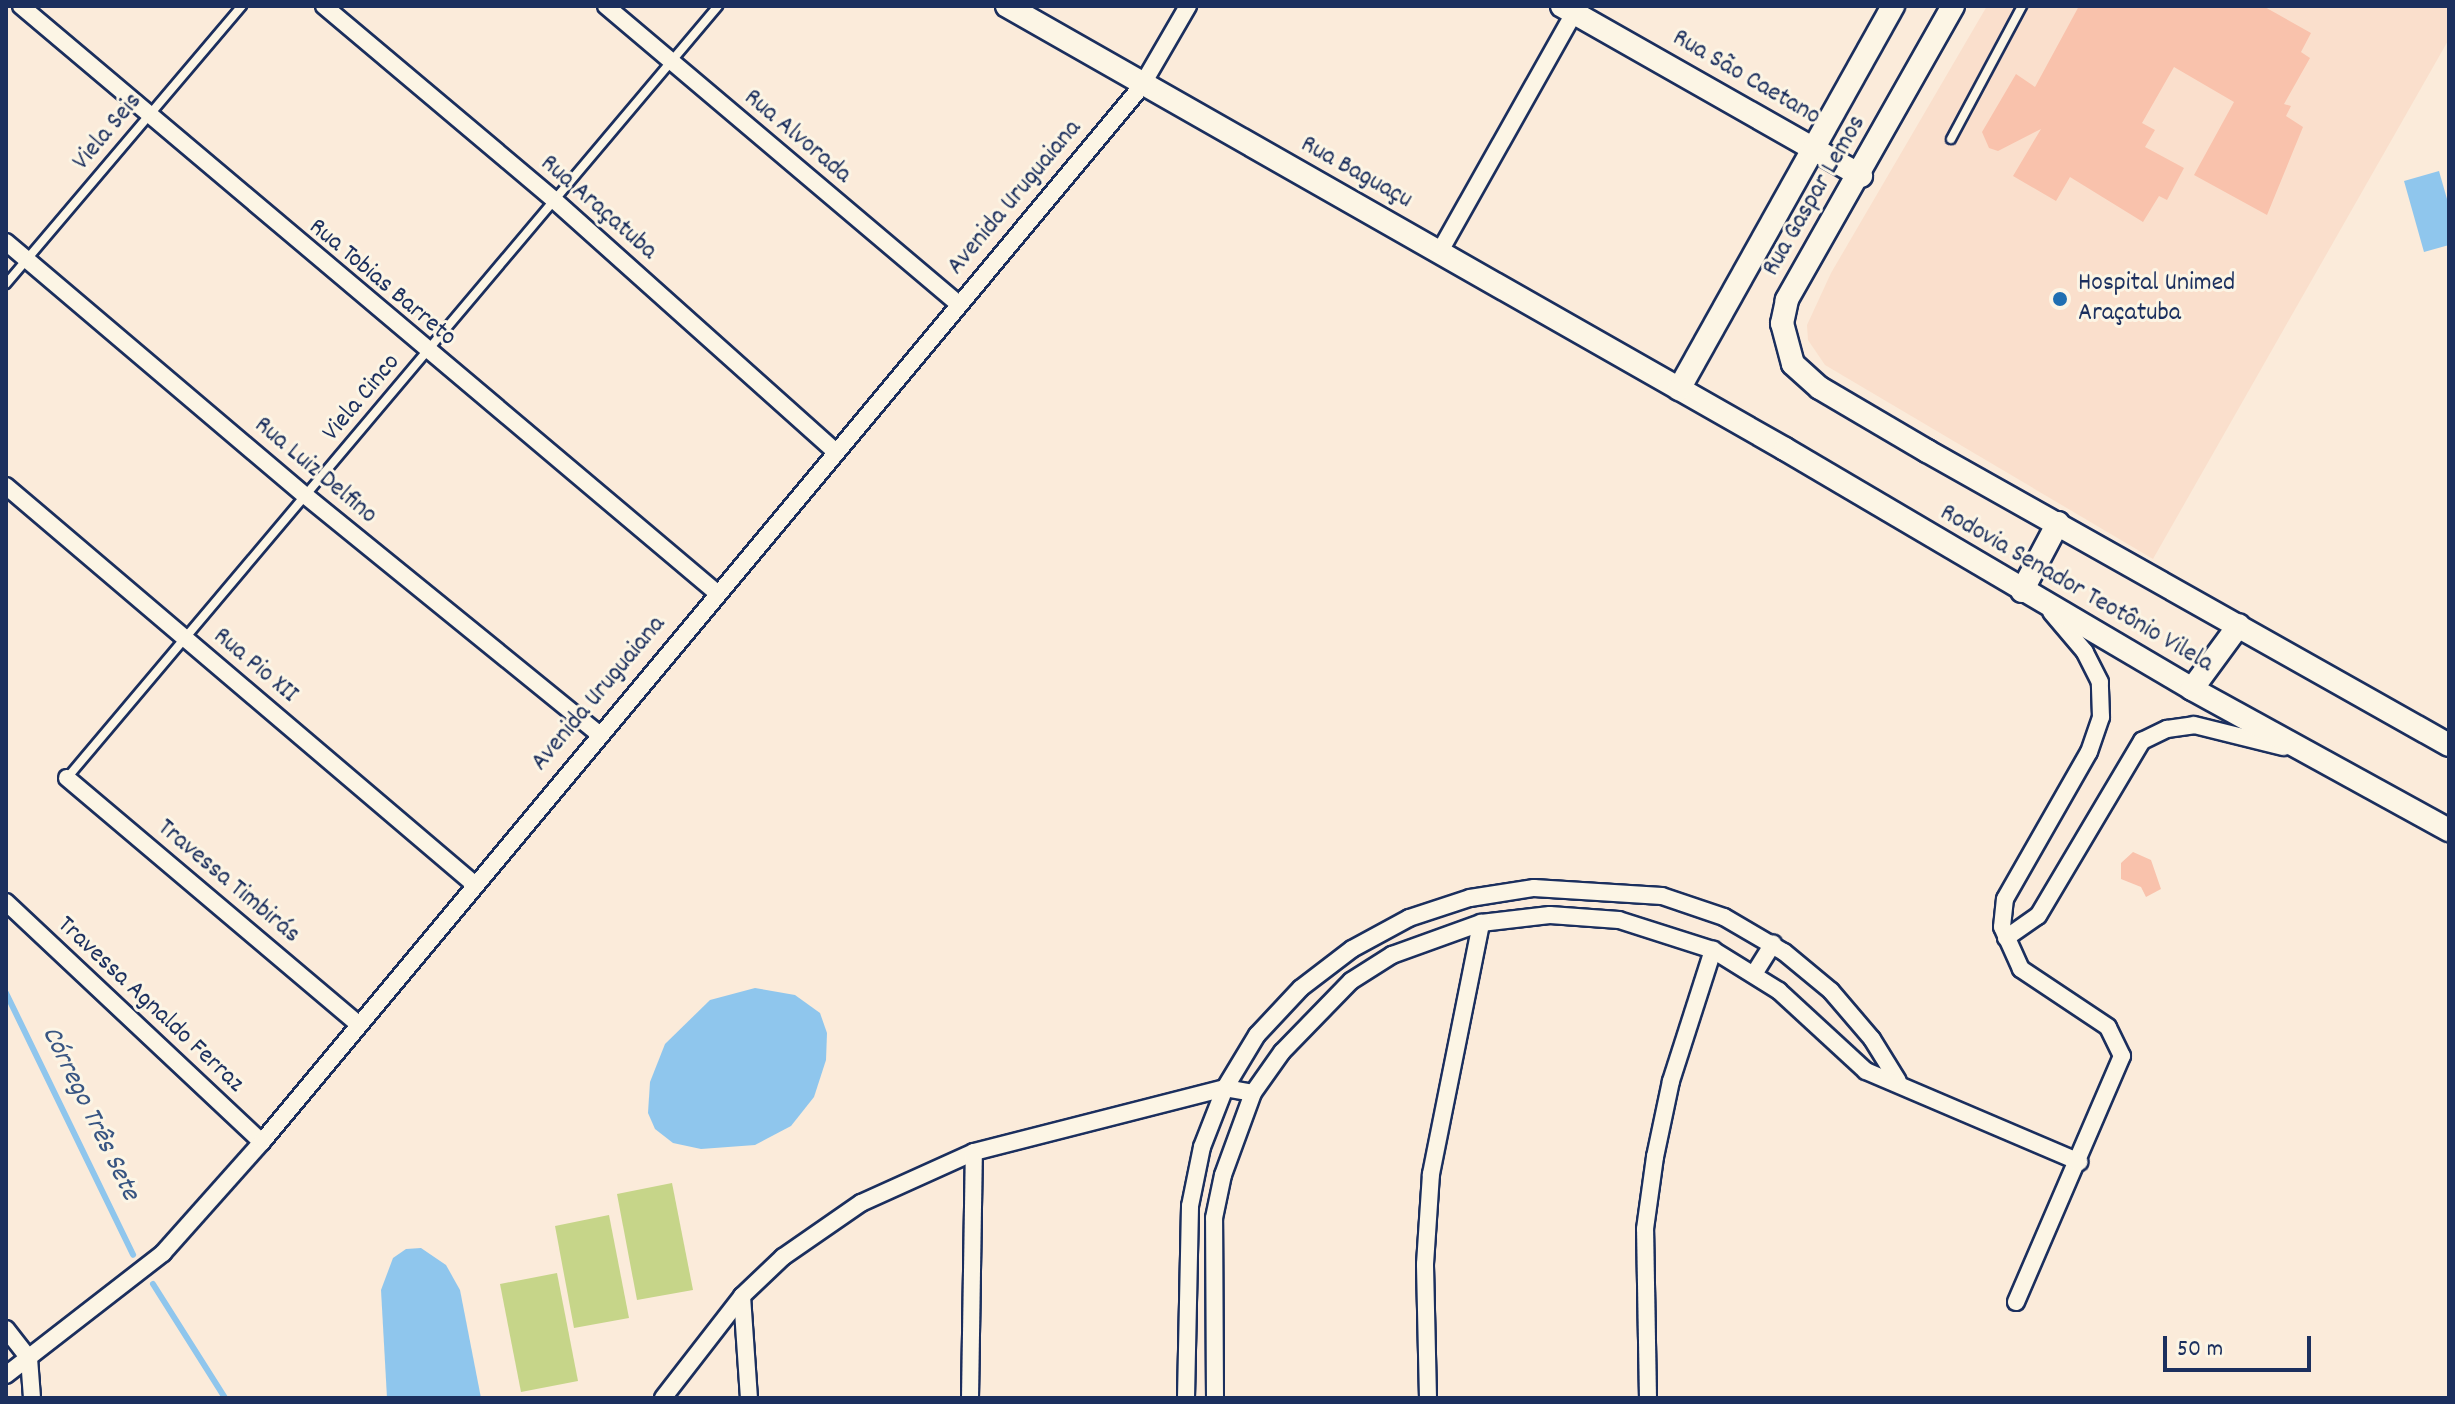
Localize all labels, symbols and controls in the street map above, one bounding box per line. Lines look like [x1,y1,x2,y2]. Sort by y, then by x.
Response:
street label: Rua São Caetano [1666,23,1826,133]
street label: Rua Alvorada [737,83,857,191]
street label: Viela Seis [67,87,149,177]
street label: Rua Gaspar Lemos [1756,110,1874,282]
street label: Avenida Uruguaiana [941,114,1089,282]
street label: Rua Baguaçu [1295,130,1417,216]
street label: Rua Araçatuba [533,149,663,267]
street label: Rua Tobias Barreto [302,212,462,354]
place label: Hospital Unimed Araçatuba [2078,268,2235,330]
marker: Hospital Unimed Araçatuba [2049,288,2071,310]
street label: Viela Cinco [316,348,408,448]
street label: Rua Luiz Delfino [247,410,383,532]
street label: Rodovia Senador Teotônio Vilela [1934,498,2218,680]
street label: Avenida Uruguaiana [525,610,673,778]
street label: Rua Pio XII [206,621,304,711]
street label: Travessa Timbirás [150,813,306,951]
street label: Travessa Agnaldo Ferraz [50,910,250,1100]
water label: Córrego Três Sete [32,1021,146,1207]
scale bar [2167,1320,2315,1370]
text: 50 m [2177,1333,2223,1367]

